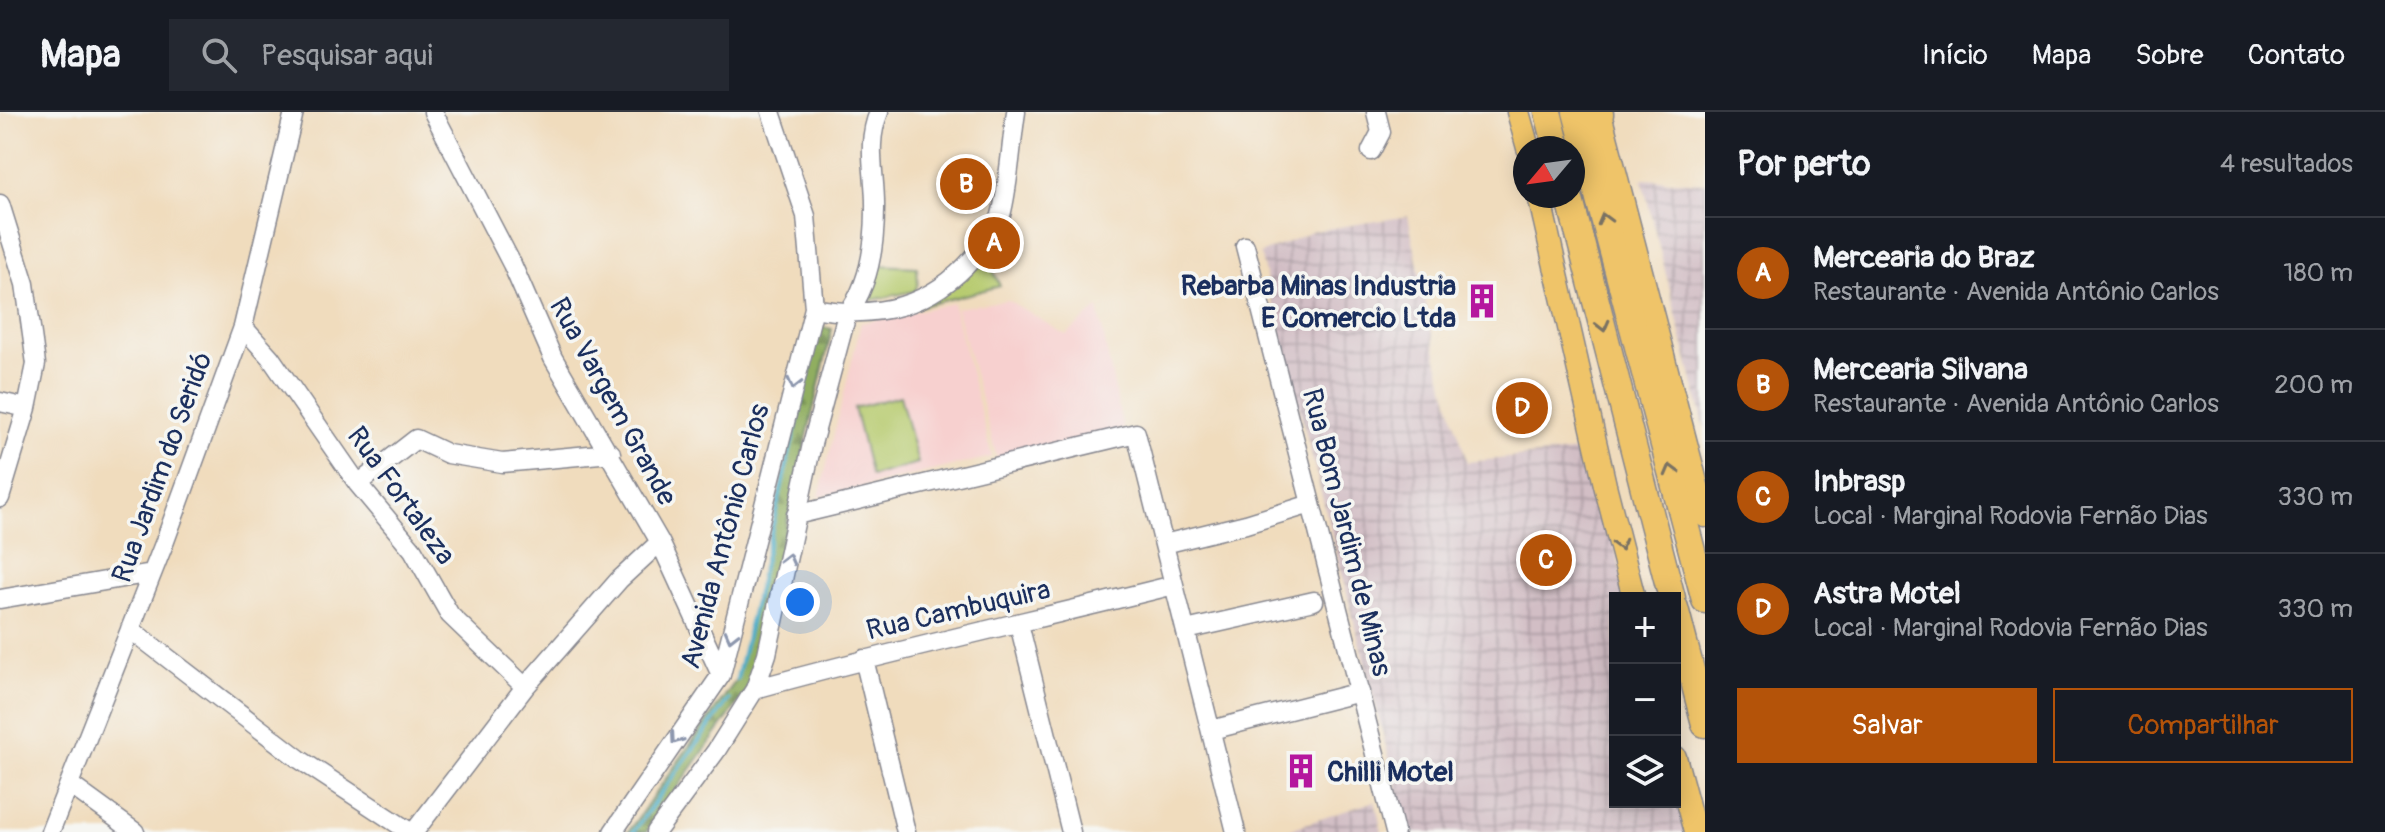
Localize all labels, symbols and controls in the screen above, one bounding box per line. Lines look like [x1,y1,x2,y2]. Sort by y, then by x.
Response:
search box [169,19,729,91]
text: Mapa [40,31,121,79]
icon: search [197,33,241,77]
text: Pesquisar aqui [261,37,433,74]
text: Início [1922,38,1988,73]
text: Mapa [2032,38,2091,73]
text: Sobre [2135,38,2204,73]
text: Contato [2248,38,2345,73]
north arrow [1513,136,1585,208]
text: Por perto [1737,143,1870,186]
text: 4 resultados [2220,148,2353,180]
pin: B [940,154,992,214]
one-way arrow [1597,212,1614,226]
pin: A [968,213,1020,273]
text: Mercearia do Braz [1813,239,2035,276]
text: A [1755,257,1771,289]
text: 180 m [2283,257,2353,289]
place label: Rebarba Minas Industria E Comercio Ltda [1181,269,1456,336]
text: Restaurante · Avenida Antônio Carlos [1813,276,2219,308]
building icon: Rebarba Minas Industria E Comercio Ltda [1463,282,1501,320]
street label: Rua Vargem Grande [541,292,684,512]
one-way arrow [1593,318,1610,332]
street label: Rua Jardim do Seridó [104,348,220,588]
text: Mercearia Silvana [1813,351,2028,388]
text: B [1756,369,1770,401]
text: 200 m [2274,369,2353,401]
one-way arrow [787,376,804,390]
pin: D [1496,378,1548,438]
street label: Rua Bom Jardim de Minas [1294,385,1399,680]
text: Restaurante · Avenida Antônio Carlos [1813,388,2219,420]
street label: Avenida Antônio Carlos [673,400,778,673]
street label: Rua Fortaleza [339,420,463,572]
text: Inbrasp [1813,463,1905,500]
one-way arrow [1663,464,1680,478]
text: C [1755,481,1771,513]
text: 330 m [2277,481,2353,513]
text: Local · Marginal Rodovia Fernão Dias [1813,500,2208,532]
pin: C [1520,530,1572,590]
one-way arrow [1611,537,1628,551]
one-way arrow [778,552,795,566]
street label: Rua Cambuquira [863,572,1054,649]
text: Astra Motel [1813,575,1961,612]
your location [780,582,820,622]
map controls [1609,592,1681,808]
button: + [1609,592,1681,664]
text: D [1755,593,1771,625]
text: 330 m [2277,593,2353,625]
text: Local · Marginal Rodovia Fernão Dias [1813,612,2208,644]
one-way arrow [723,629,740,642]
button: − [1609,664,1681,736]
button: Salvar [1737,688,2037,763]
button: Compartilhar [2053,688,2353,763]
one-way arrow [671,731,686,745]
button: layers [1609,736,1681,808]
building icon: Chilli Motel [1282,752,1320,790]
place label: Chilli Motel [1327,755,1454,790]

